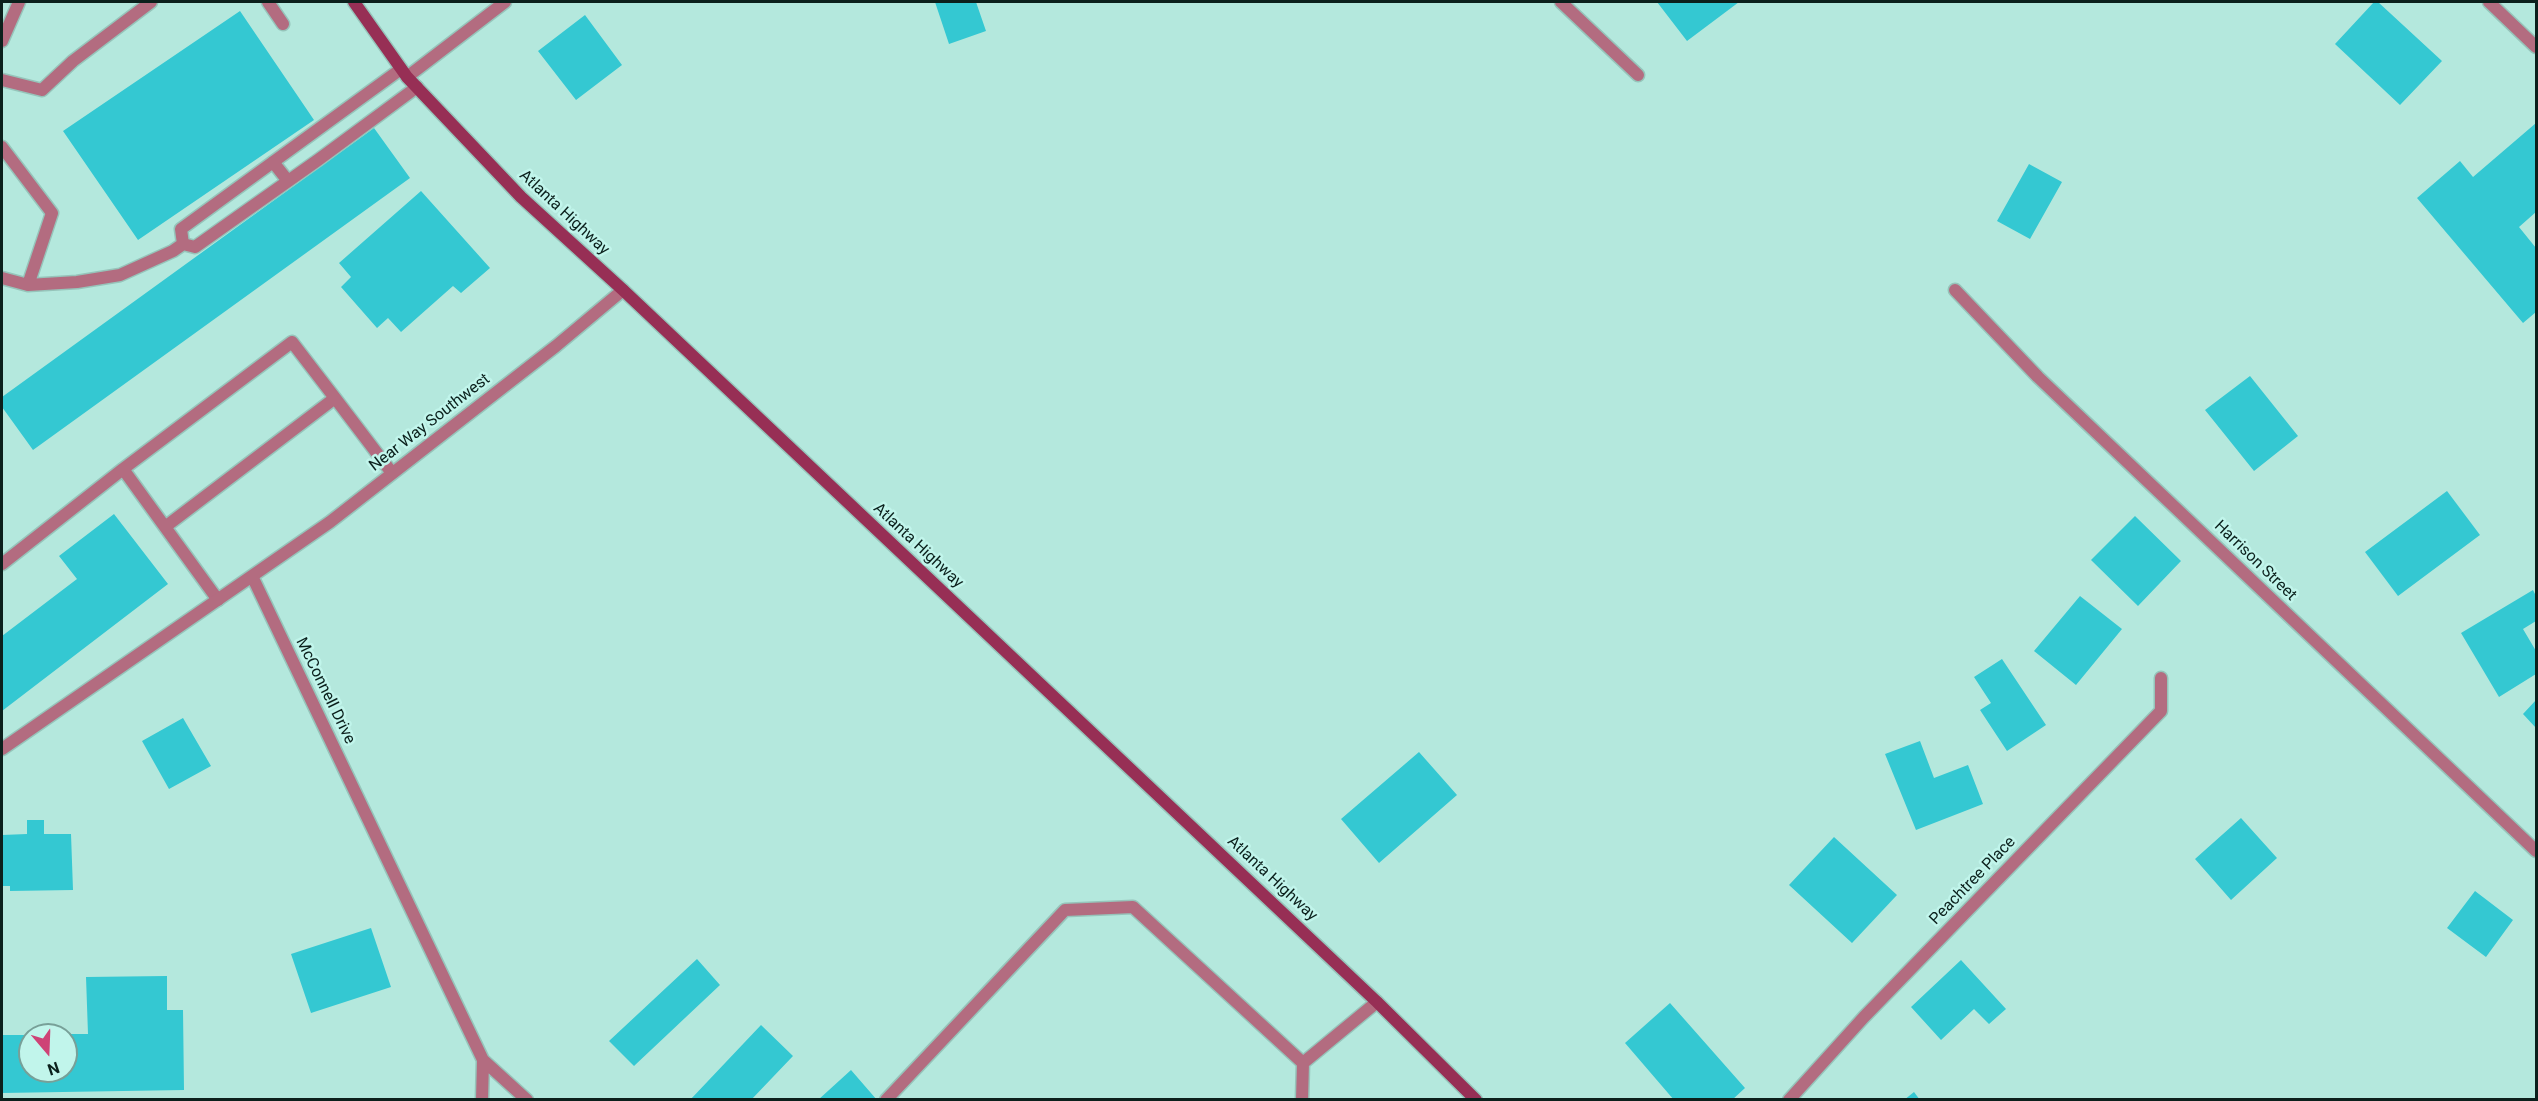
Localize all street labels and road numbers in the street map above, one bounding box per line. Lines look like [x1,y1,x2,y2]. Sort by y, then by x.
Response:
street label: Atlanta Highway [515,166,613,260]
street label: Near Way Southwest [366,370,494,476]
street label: Atlanta Highway [869,499,967,593]
street label: Harrison Street [2210,517,2300,605]
street label: McConnell Drive [291,635,359,747]
street label: Atlanta Highway [1223,832,1321,926]
street label: Peachtree Place [1926,833,2020,929]

